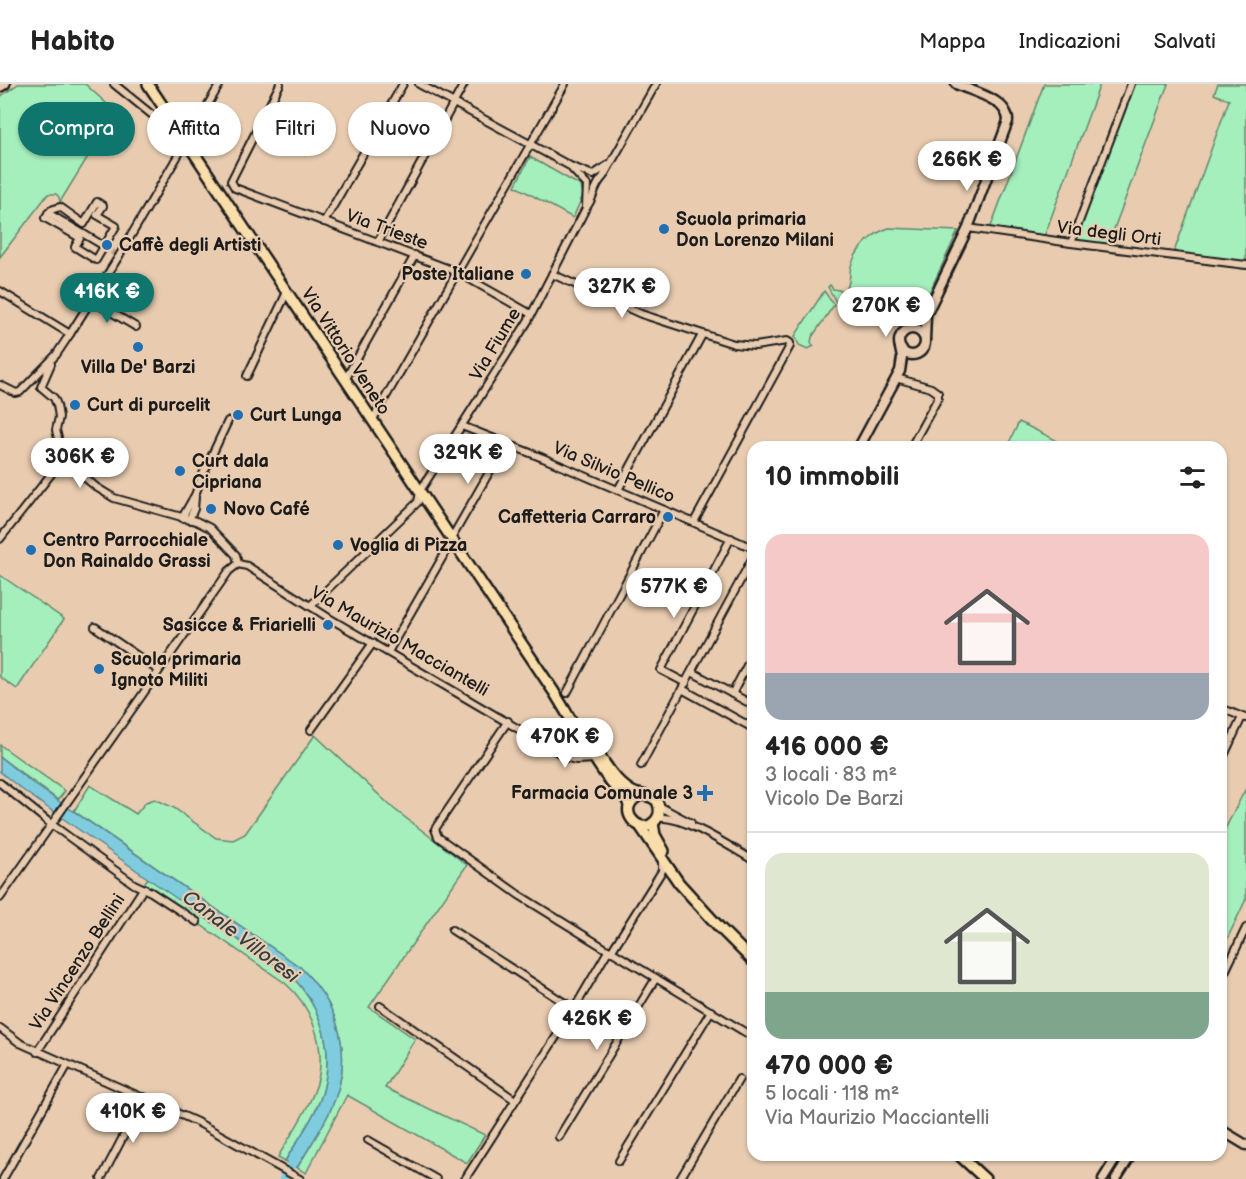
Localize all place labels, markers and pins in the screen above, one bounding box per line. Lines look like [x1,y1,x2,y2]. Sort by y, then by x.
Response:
pin: 266K € [918,141,1016,192]
place label: Scuola primaria Don Lorenzo Milani [676,209,834,251]
marker: Scuola primaria Don Lorenzo Milani [657,222,671,236]
place label: Caffè degli Artisti [119,235,261,256]
marker: Caffè degli Artisti [100,238,114,252]
place label: Poste Italiane [402,264,514,285]
marker: Poste Italiane [519,267,533,281]
pin: 327K € [573,268,671,319]
pin: 416K € [58,273,156,324]
pin: 270K € [837,287,935,338]
marker: Villa De' Barzi [131,340,145,354]
place label: Villa De' Barzi [81,357,195,378]
place label: Curt di purcelit [87,395,210,416]
marker: Curt di purcelit [68,398,82,412]
place label: Curt Lunga [250,405,342,426]
marker: Curt Lunga [231,408,245,422]
pin: 329K € [419,434,517,485]
pin: 306K € [31,438,129,489]
place label: Curt dala Cipriana [192,451,269,493]
marker: Curt dala Cipriana [173,464,187,478]
place label: Novo Café [223,499,310,520]
marker: Novo Café [204,502,218,516]
place label: Caffetteria Carraro [498,507,656,528]
marker: Caffetteria Carraro [661,510,675,524]
place label: Centro Parrocchiale Don Rainaldo Grassi [43,530,211,572]
place label: Voglia di Pizza [350,535,467,556]
marker: Voglia di Pizza [331,538,345,552]
marker: Centro Parrocchiale Don Rainaldo Grassi [24,543,38,557]
pin: 577K € [625,568,723,619]
place label: Sasicce & Friarielli [163,615,316,636]
marker: Sasicce & Friarielli [321,618,335,632]
place label: Scuola primaria Ignoto Militi [111,649,241,691]
marker: Scuola primaria Ignoto Militi [92,662,106,676]
pin: 470K € [516,718,614,769]
place label: Farmacia Comunale 3 [511,783,693,804]
marker: Farmacia Comunale 3 [698,786,712,800]
pin: 426K € [548,1000,646,1051]
pin: 410K € [84,1093,182,1144]

